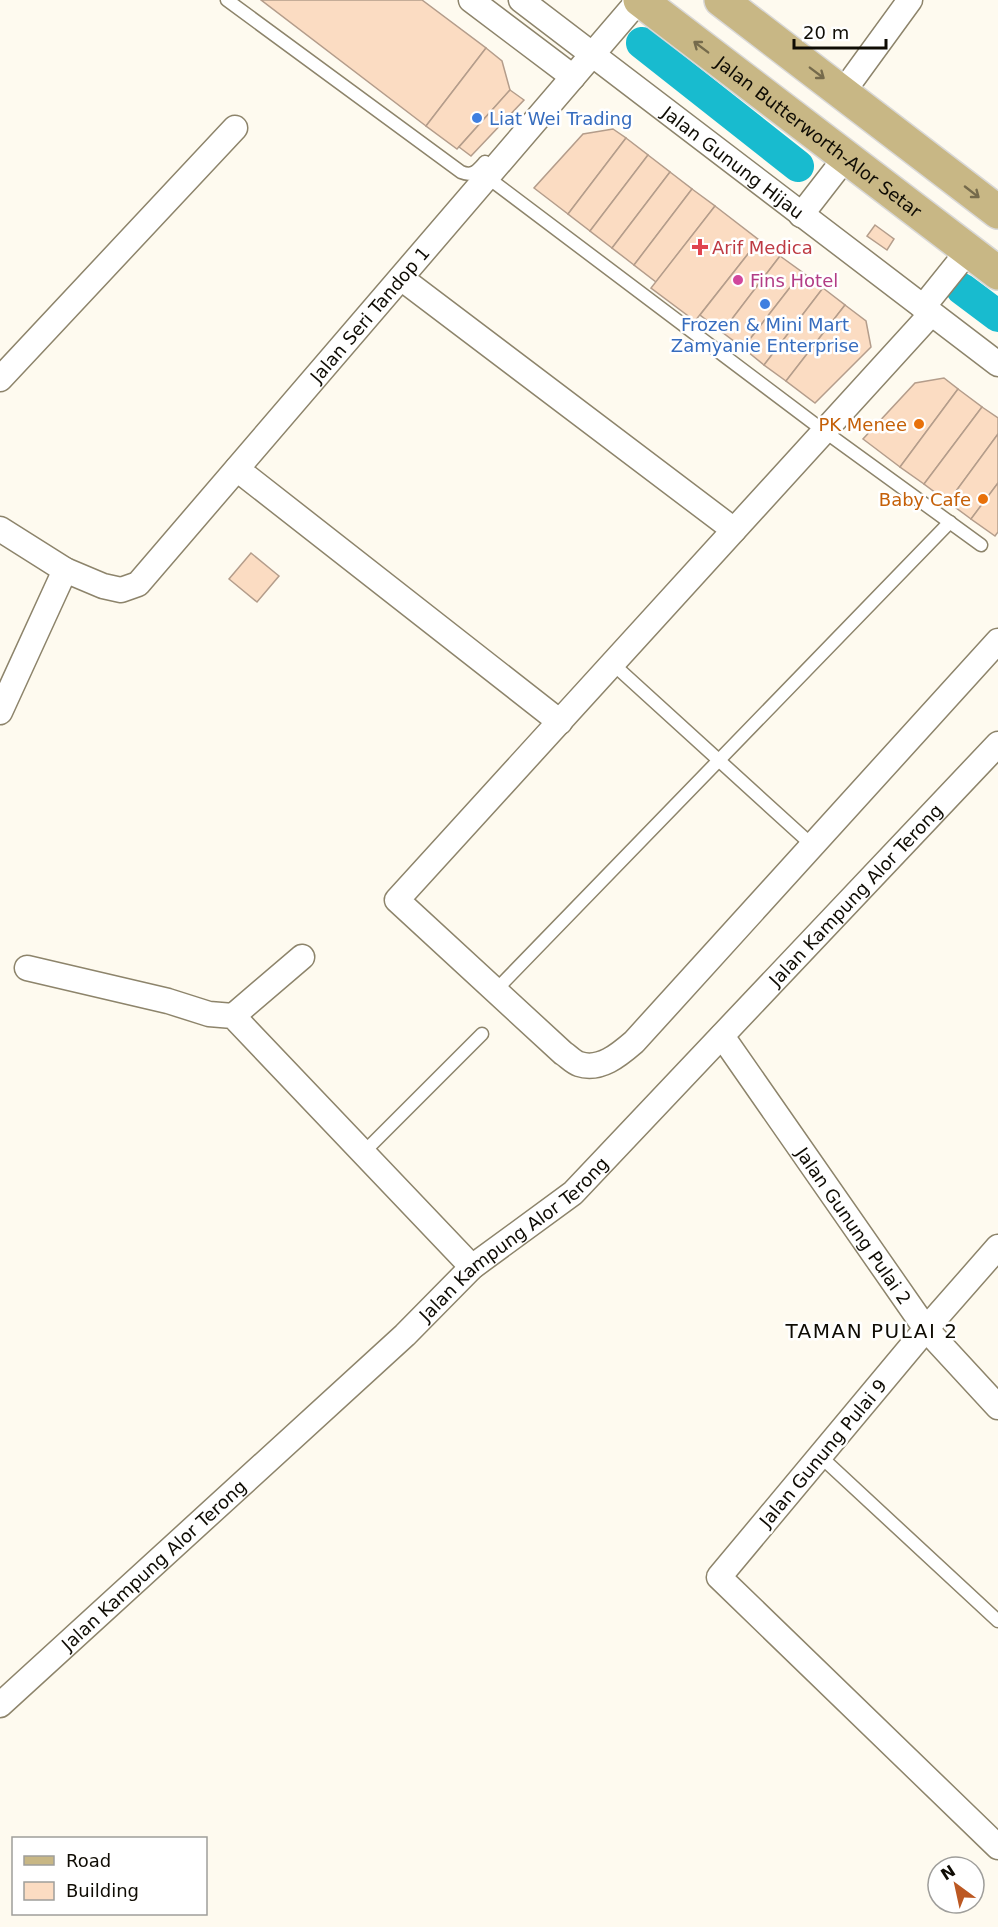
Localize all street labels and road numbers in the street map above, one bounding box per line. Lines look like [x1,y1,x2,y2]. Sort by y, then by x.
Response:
street label: Jalan Butterworth-Alor Setar [711,51,926,222]
street label: Jalan Gunung Hijau [658,101,808,223]
street label: Jalan Seri Tandop 1 [305,242,433,387]
street label: Jalan Kampung Alor Terong [764,799,946,991]
street label: Jalan Gunung Pulai 2 [791,1142,916,1308]
street label: Jalan Kampung Alor Terong [414,1152,612,1326]
street label: Jalan Gunung Pulai 9 [754,1375,891,1532]
street label: Jalan Kampung Alor Terong [56,1475,250,1655]

